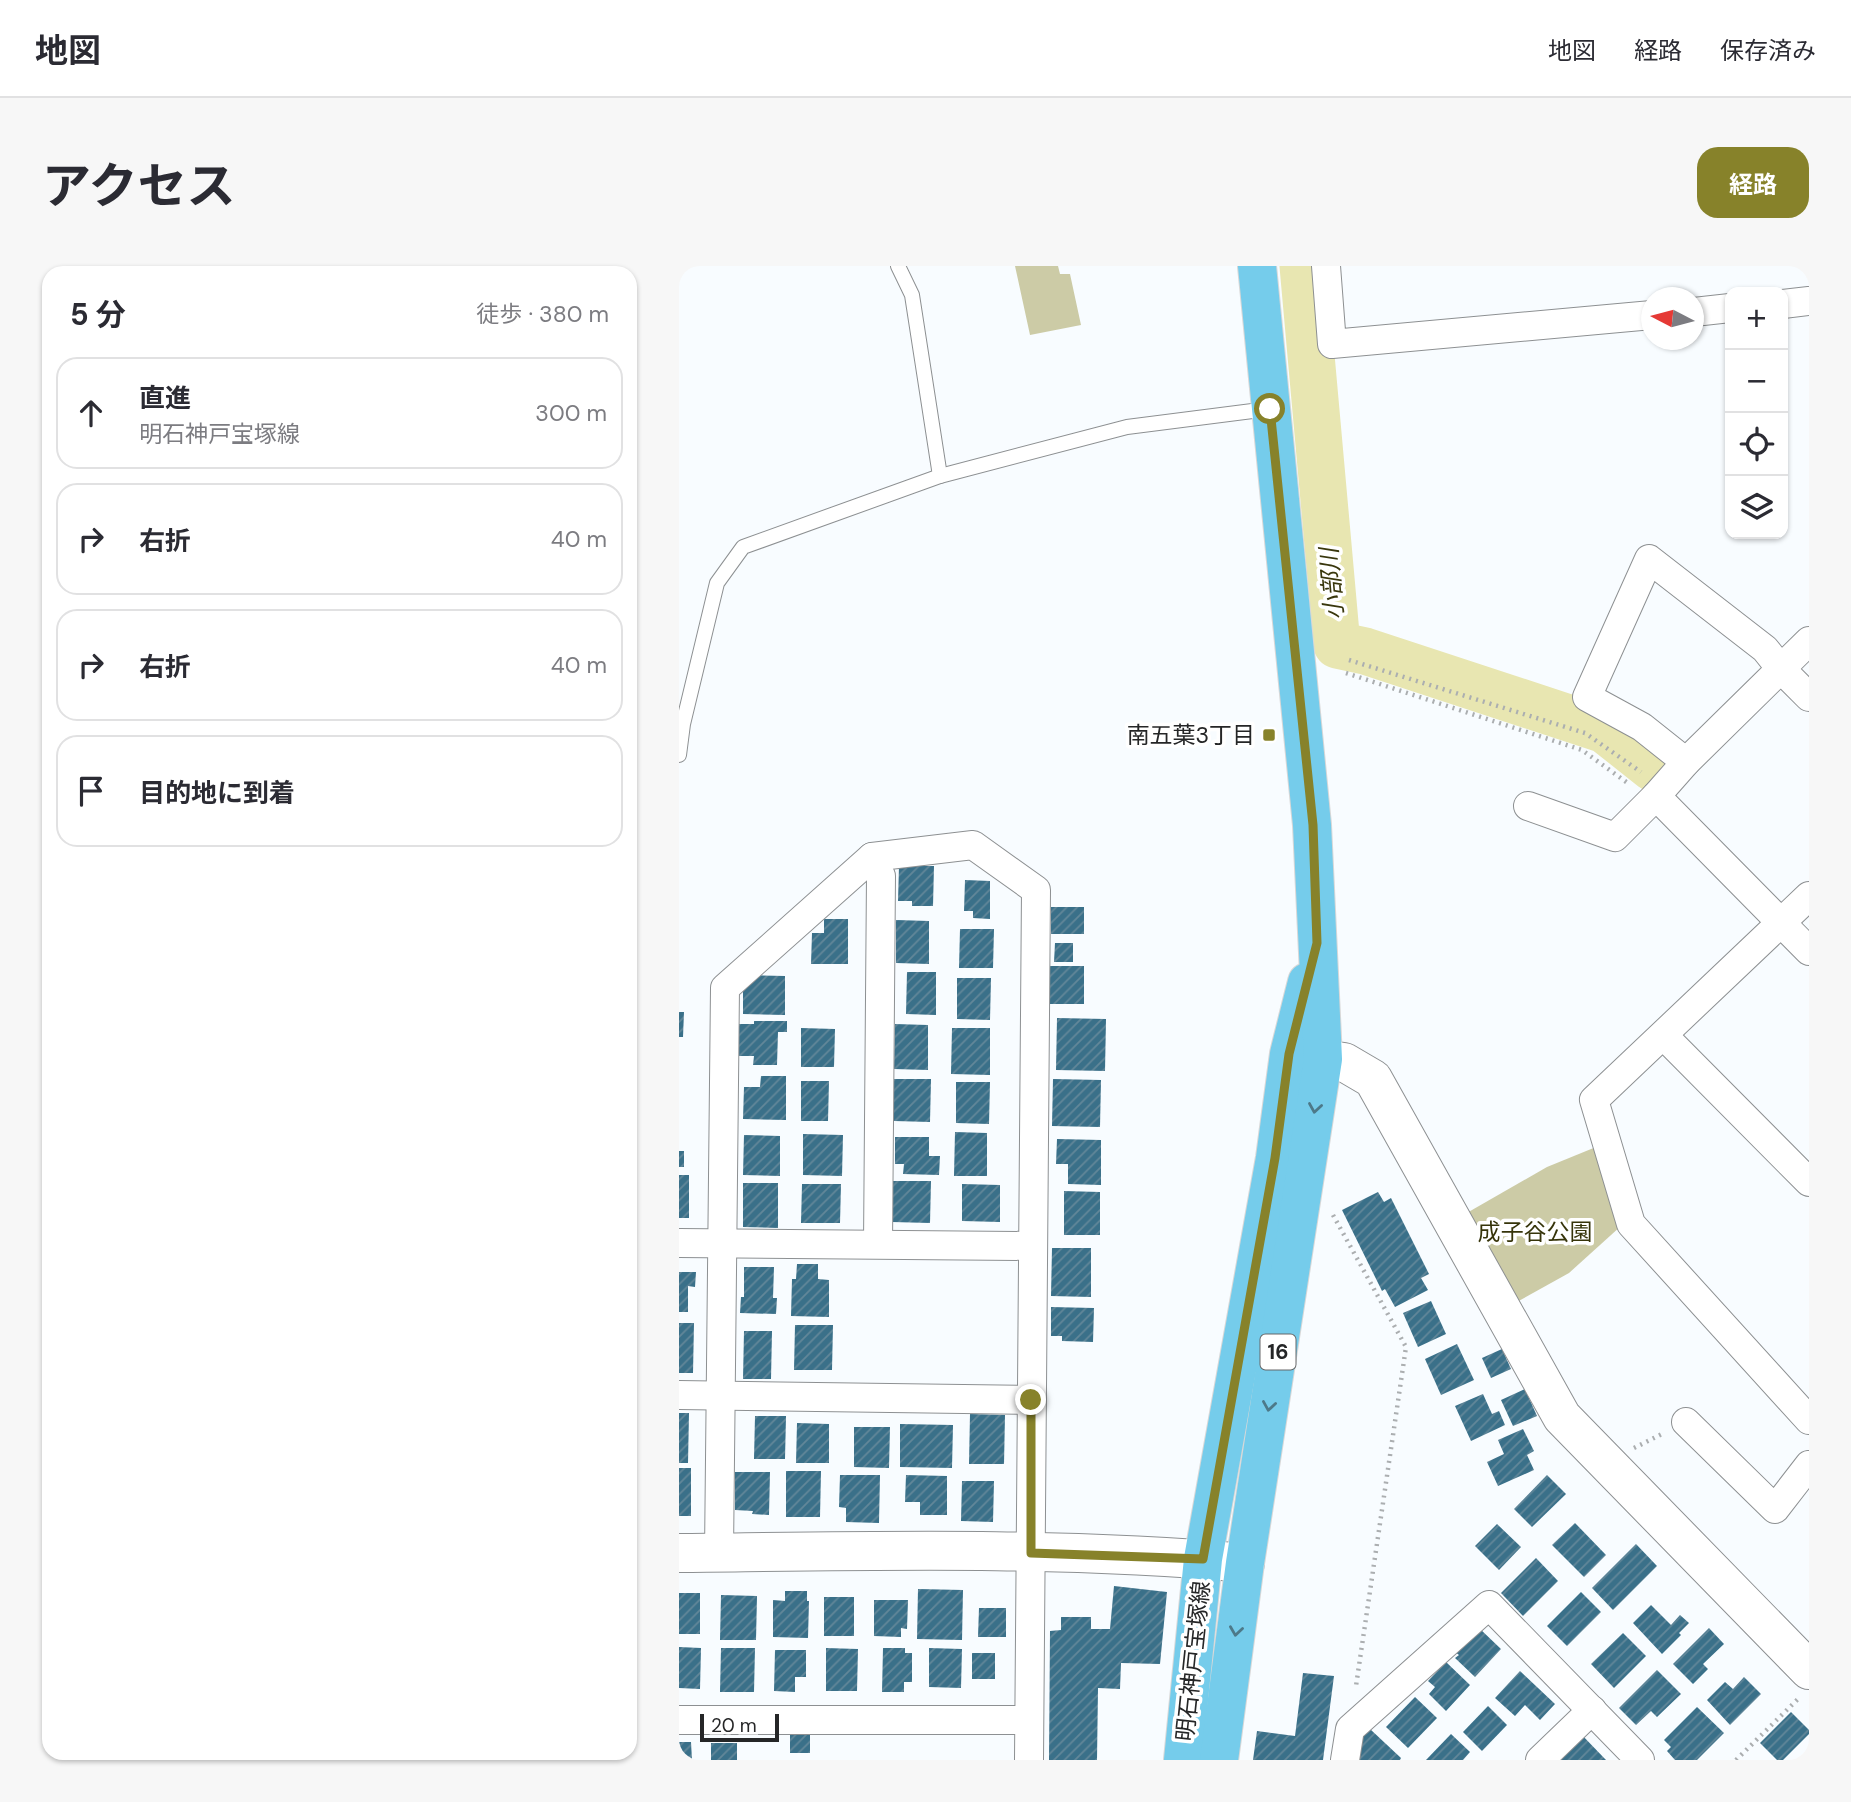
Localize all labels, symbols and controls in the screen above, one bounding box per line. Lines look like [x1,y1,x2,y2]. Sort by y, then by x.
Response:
text: 地図 [35,29,101,72]
text: 地図 [1548,35,1596,66]
text: 経路 [1634,35,1682,66]
text: 保存済み [1720,35,1816,66]
button: 経路 [1697,147,1809,218]
text: アクセス [42,154,236,218]
north arrow [1641,287,1704,350]
map controls [1725,287,1788,539]
button: + [1725,287,1788,350]
text: 5 分 [70,295,126,334]
text: 徒歩 · 380 m [476,299,609,329]
button: − [1725,350,1788,413]
text: 直進 [139,381,191,415]
route start [1254,393,1285,424]
icon: ahead [72,394,110,432]
text: 300 m [535,398,607,428]
button: locate [1725,413,1788,476]
text: 明石神戸宝塚線 [139,419,300,449]
button: layers [1725,476,1788,539]
icon: right [72,520,110,558]
text: 右折 [139,524,191,558]
text: 40 m [551,524,607,554]
water label: 小部川 [1313,544,1350,621]
icon: right [72,646,110,684]
text: 右折 [139,650,191,684]
text: 40 m [551,650,607,680]
place label: 南五葉3丁目 [1126,720,1255,750]
marker: 南五葉3丁目 [1261,727,1277,743]
icon: arrive [72,772,110,810]
text: 目的地に到着 [139,776,295,810]
one-way arrow [1308,1103,1323,1114]
park label: 成子谷公園 [1478,1217,1593,1247]
road number: 16 [1261,1334,1295,1370]
route end [1015,1384,1046,1415]
one-way arrow [1262,1400,1277,1412]
street label: 明石神戸宝塚線 [1170,1579,1216,1743]
one-way arrow [1229,1625,1244,1637]
scale bar [700,1711,779,1743]
text: 20 m [711,1713,757,1738]

